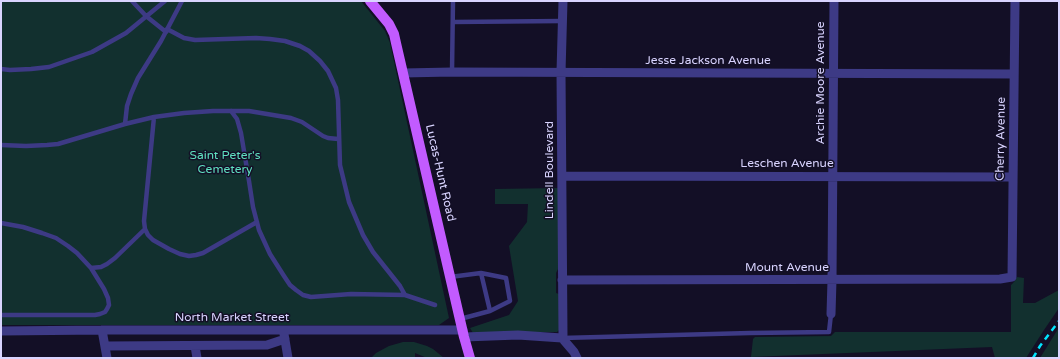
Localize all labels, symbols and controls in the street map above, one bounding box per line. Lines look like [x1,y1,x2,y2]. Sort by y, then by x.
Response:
street label: Archie Moore Avenue [814,21,828,145]
street label: Jesse Jackson Avenue [645,54,771,68]
street label: Cherry Avenue [993,97,1009,181]
street label: Lindell Boulevard [543,121,557,219]
street label: Lucas-Hunt Road [422,123,458,223]
park label: Saint Peter's Cemetery [190,149,260,177]
street label: Leschen Avenue [740,157,834,171]
street label: Mount Avenue [745,261,829,275]
street label: North Market Street [175,311,289,325]

